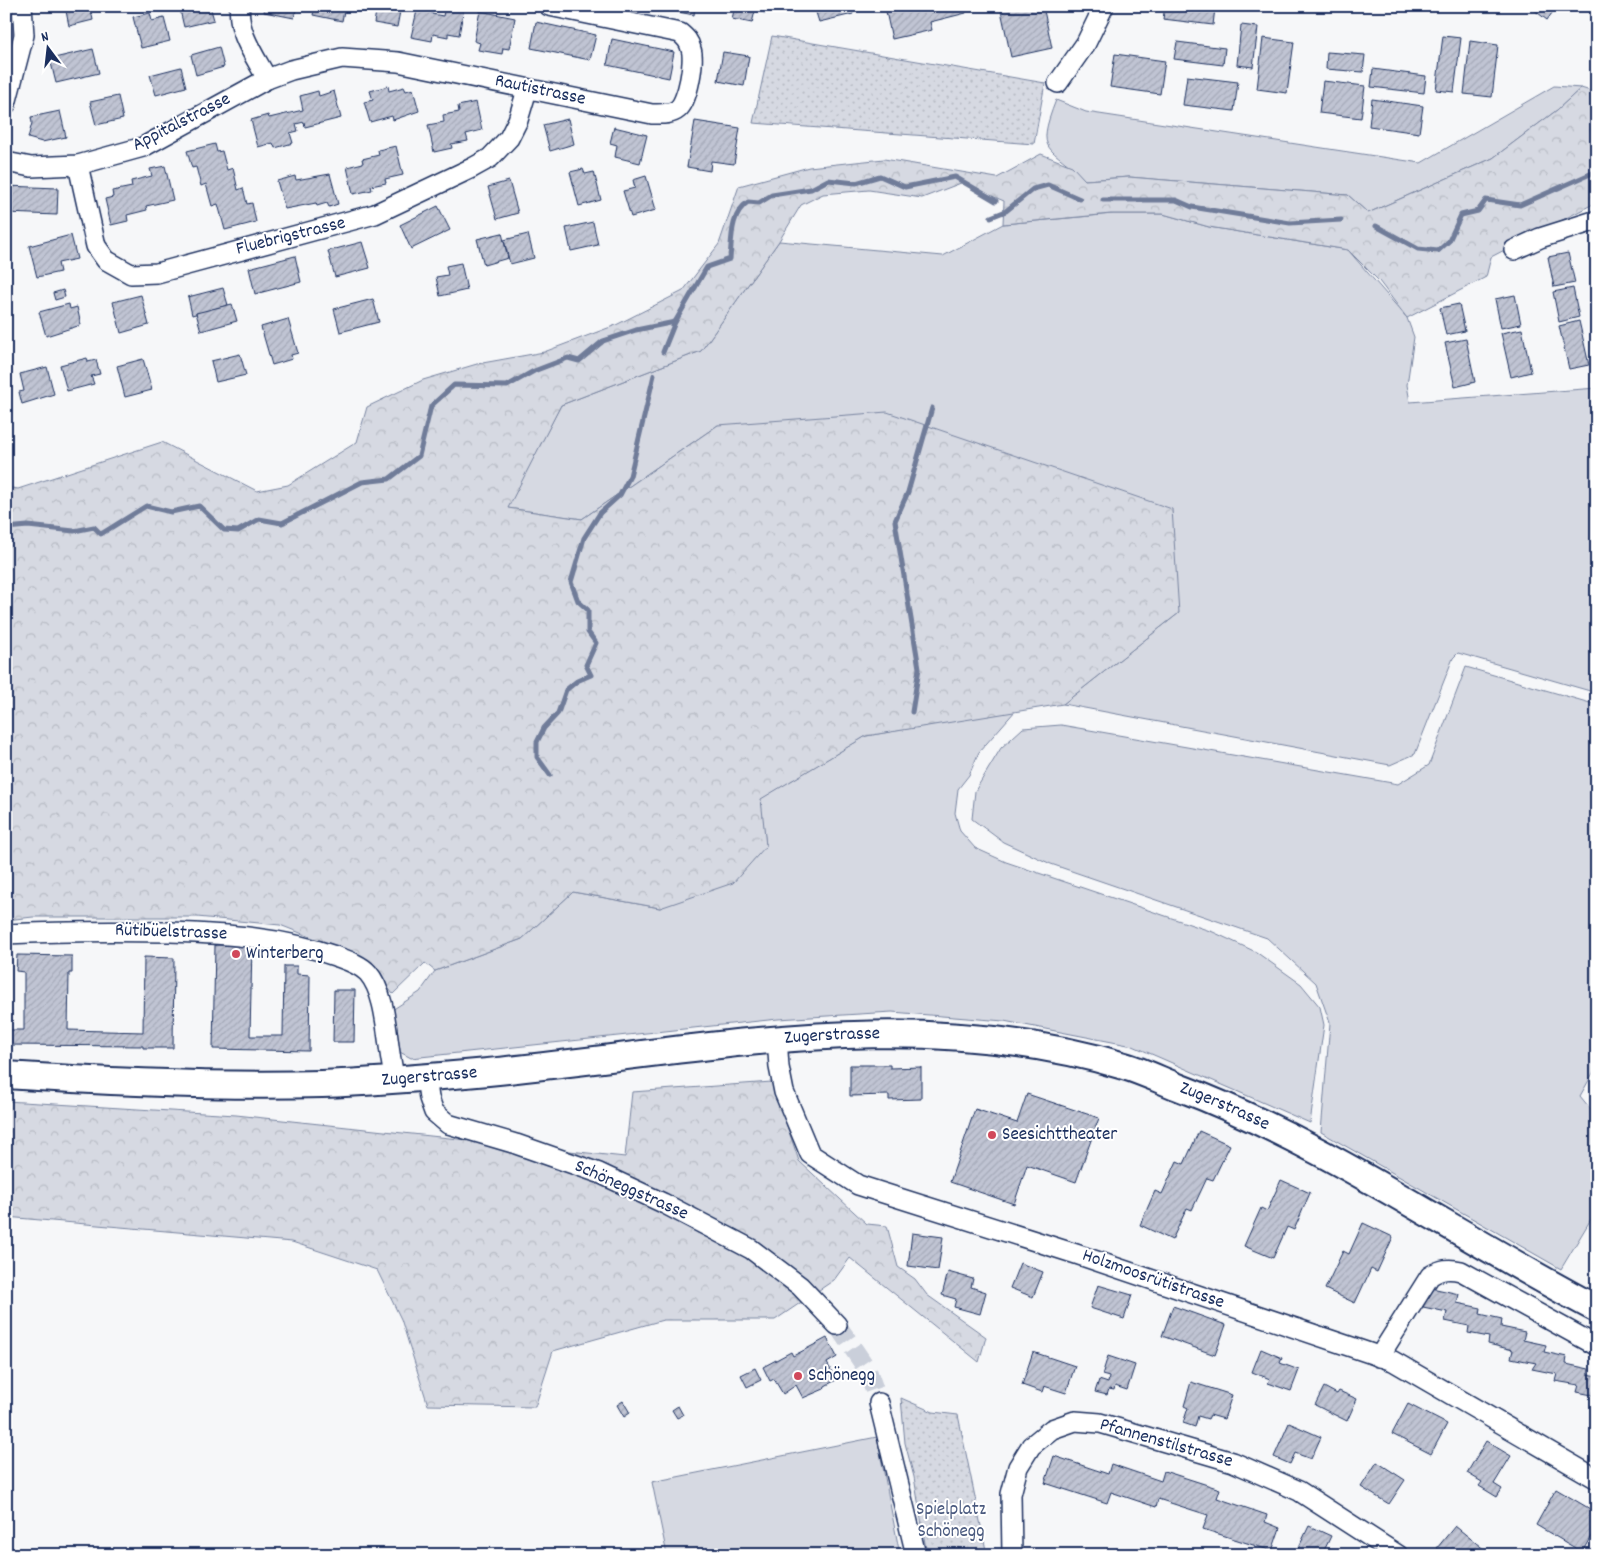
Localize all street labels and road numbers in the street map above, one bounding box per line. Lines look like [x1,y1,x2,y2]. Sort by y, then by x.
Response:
street label: Rautistrasse [492,68,588,114]
street label: Appitalstrasse [128,87,236,159]
street label: Fluebrigstrasse [233,210,349,264]
street label: Rütibüelstrasse [114,918,228,948]
street label: Zugerstrasse [784,1021,880,1052]
street label: Zugerstrasse [381,1060,478,1094]
street label: Zugerstrasse [1176,1075,1274,1138]
street label: Schöneggstrasse [570,1154,692,1228]
street label: Holzmoosrütistrasse [1078,1243,1228,1317]
street label: Pfannenstilstrasse [1096,1412,1236,1476]

